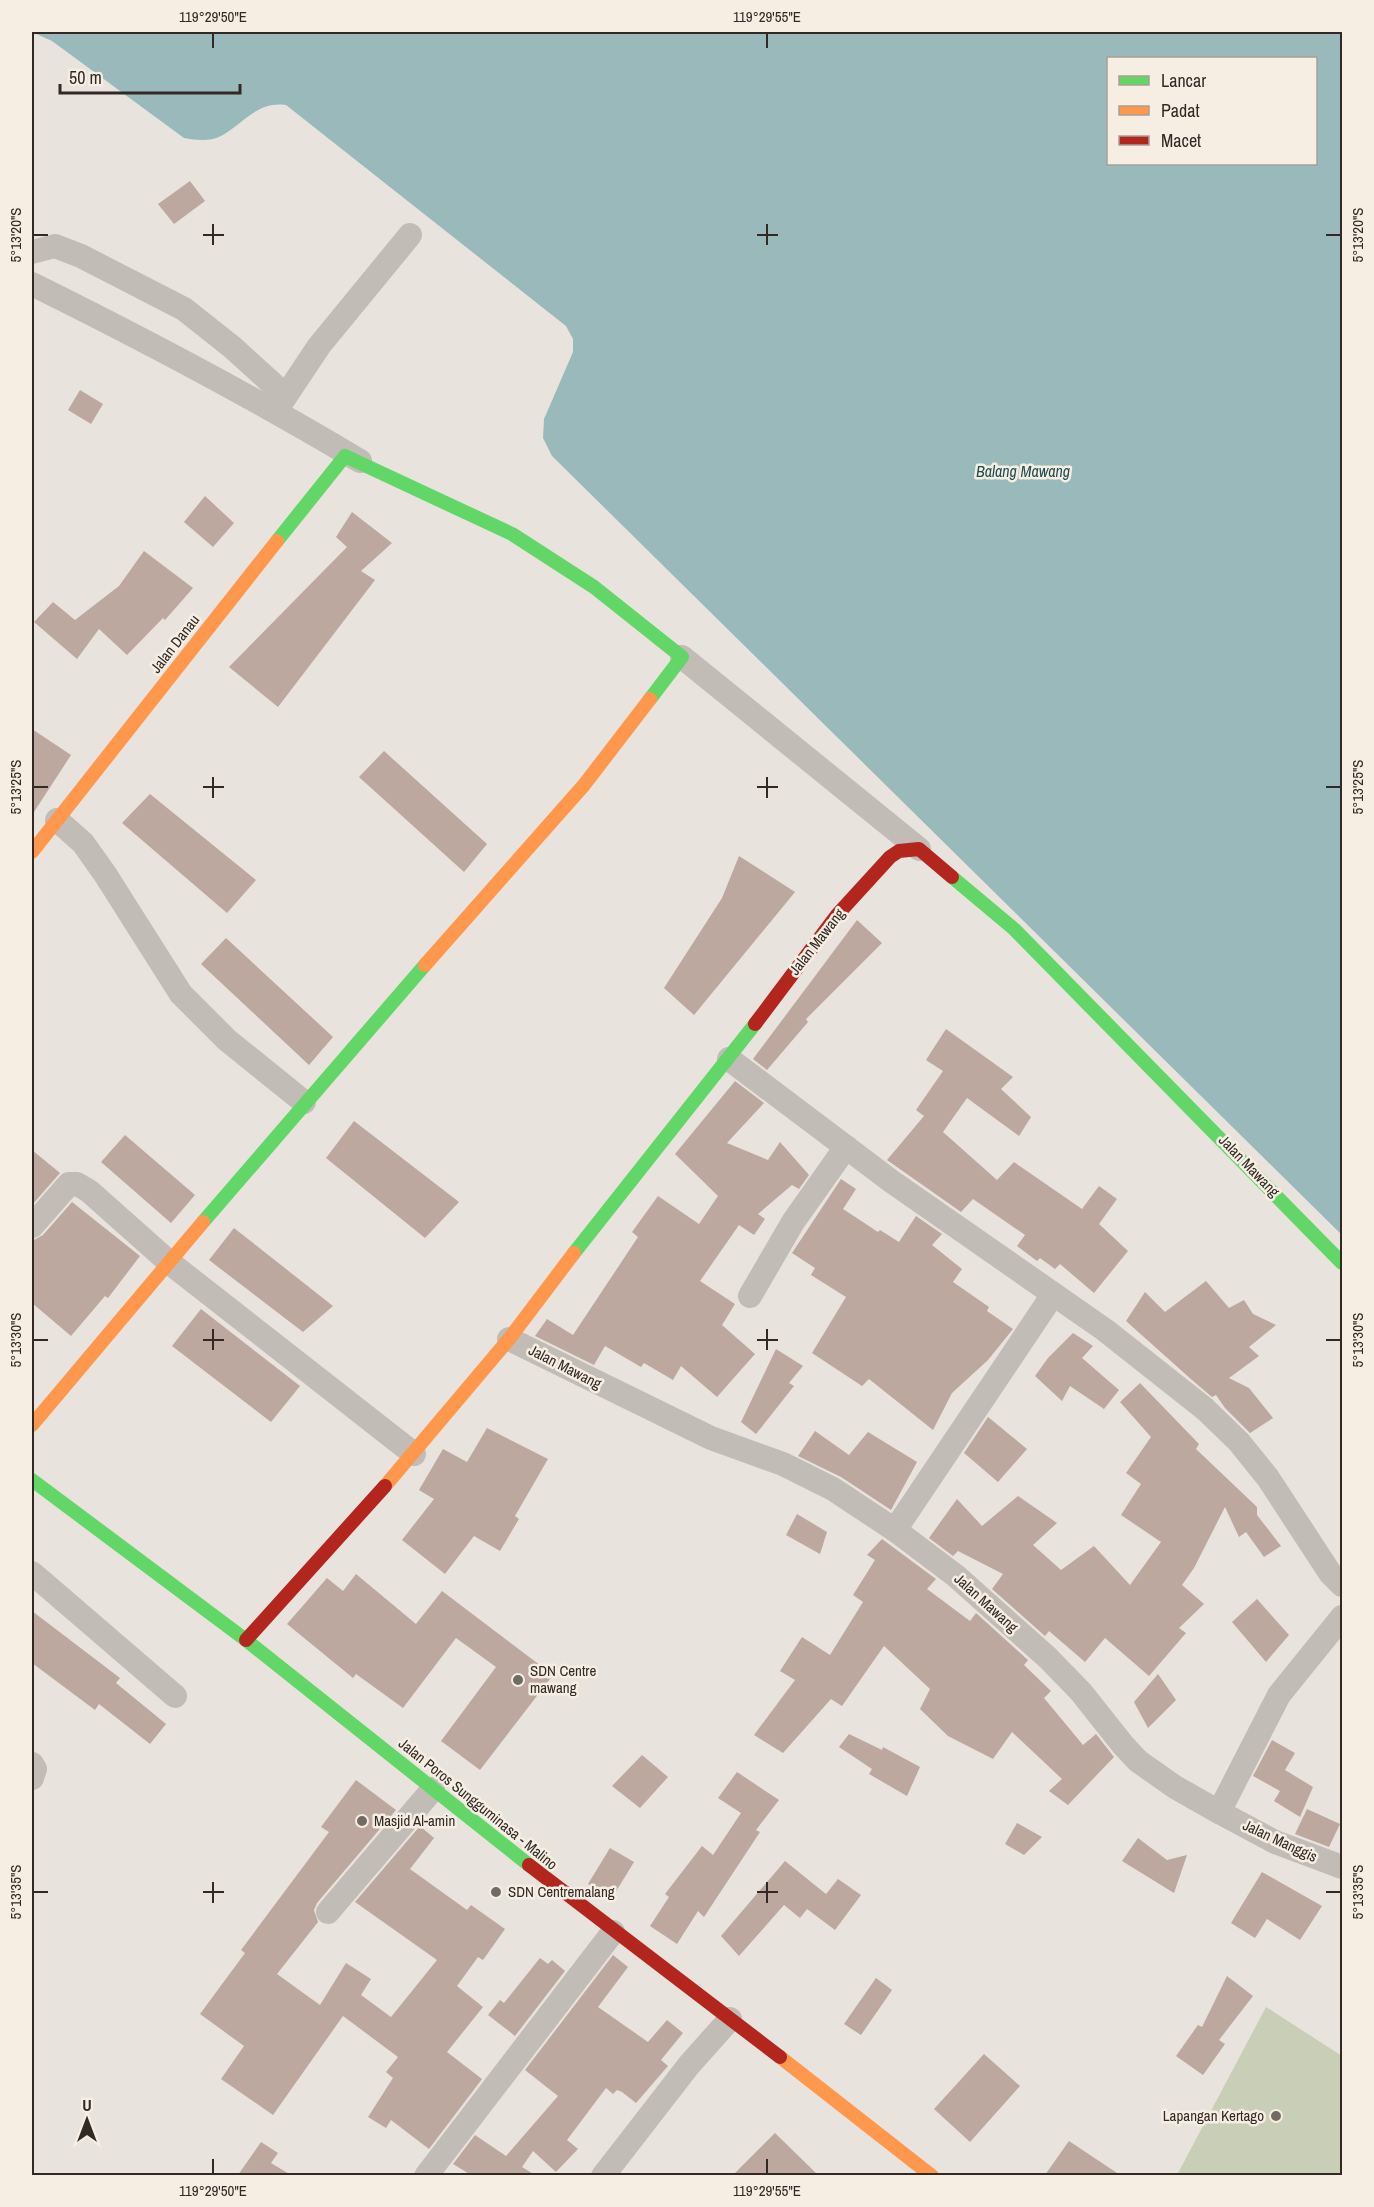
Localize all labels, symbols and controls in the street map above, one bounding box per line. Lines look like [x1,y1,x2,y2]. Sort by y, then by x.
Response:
text: 119°29'50"E [179,6,247,27]
text: 119°29'55"E [733,6,801,27]
scale bar [60,57,240,95]
legend [1107,57,1317,165]
text: 50 m [69,65,102,90]
text: Lancar [1161,68,1206,93]
text: Padat [1161,98,1200,123]
text: Macet [1161,128,1201,153]
text: 5°13'20"S [5,207,26,263]
text: 5°13'20"S [1347,207,1368,263]
water label: Balang Mawang [976,460,1070,482]
street label: Jalan Danau [145,610,204,677]
text: 5°13'25"S [5,759,26,815]
text: 5°13'25"S [1347,759,1368,815]
street label: Jalan Mawang [784,904,849,979]
street label: Jalan Mawang [1214,1130,1285,1202]
text: 5°13'30"S [5,1312,26,1368]
text: 5°13'30"S [1347,1312,1368,1368]
street label: Jalan Mawang [525,1339,605,1394]
street label: Jalan Mawang [950,1568,1023,1637]
place label: SDN Centre mawang [530,1660,596,1698]
marker: SDN Centre mawang [511,1673,525,1687]
street label: Jalan Poros Sungguminasa - Malino [394,1733,562,1874]
place label: Masjid Al-amin [374,1810,455,1831]
marker: Masjid Al-amin [355,1814,369,1828]
street label: Jalan Manggis [1240,1814,1321,1867]
text: 5°13'35"S [5,1864,26,1920]
text: 5°13'35"S [1347,1864,1368,1920]
place label: SDN Centremalang [508,1881,615,1902]
marker: SDN Centremalang [489,1885,503,1899]
north arrow [57,2090,117,2150]
text: U [82,2094,92,2116]
place label: Lapangan Kertago [1163,2105,1264,2126]
marker: Lapangan Kertago [1269,2109,1283,2123]
text: 119°29'50"E [179,2180,247,2201]
text: 119°29'55"E [733,2180,801,2201]

